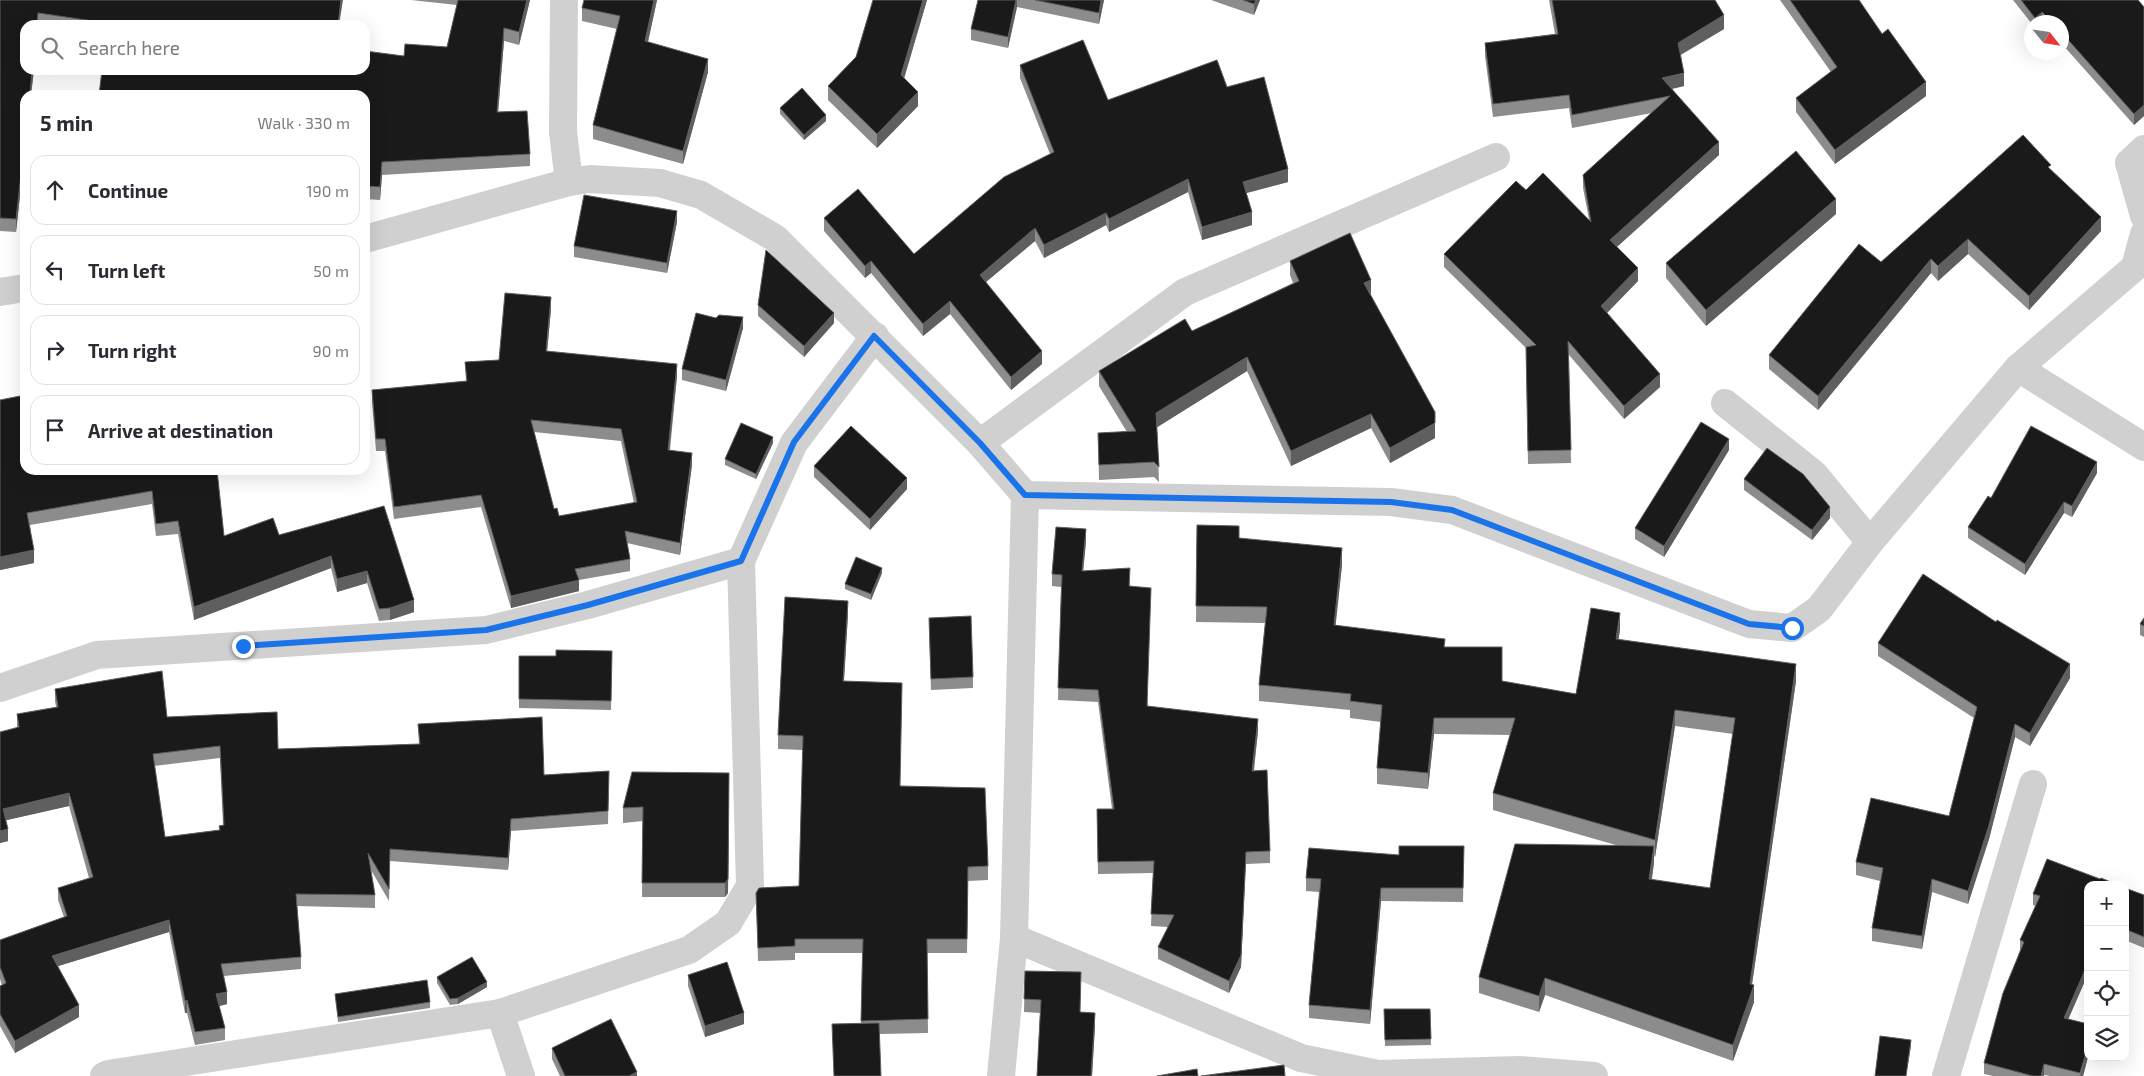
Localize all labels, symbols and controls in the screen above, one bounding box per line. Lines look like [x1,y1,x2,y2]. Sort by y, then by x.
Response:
north arrow [2024,15,2069,60]
search box [20,20,370,75]
icon: search [38,34,66,62]
text: Search here [78,36,180,59]
text: 5 min [40,110,93,135]
text: Walk · 330 m [258,113,350,132]
icon: ahead [41,176,69,204]
text: Continue [88,179,168,202]
text: 190 m [306,181,349,200]
icon: left [41,256,69,284]
text: Turn left [88,259,165,282]
text: 50 m [313,261,349,280]
icon: right [41,336,69,364]
text: Turn right [88,339,176,362]
text: 90 m [313,341,349,360]
icon: arrive [41,416,69,444]
text: Arrive at destination [88,419,273,442]
route start [1781,617,1804,640]
route end [232,635,255,658]
map controls [2084,881,2129,1061]
button: + [2084,881,2129,926]
button: − [2084,926,2129,971]
button: locate [2084,971,2129,1016]
button: layers [2084,1016,2129,1061]

